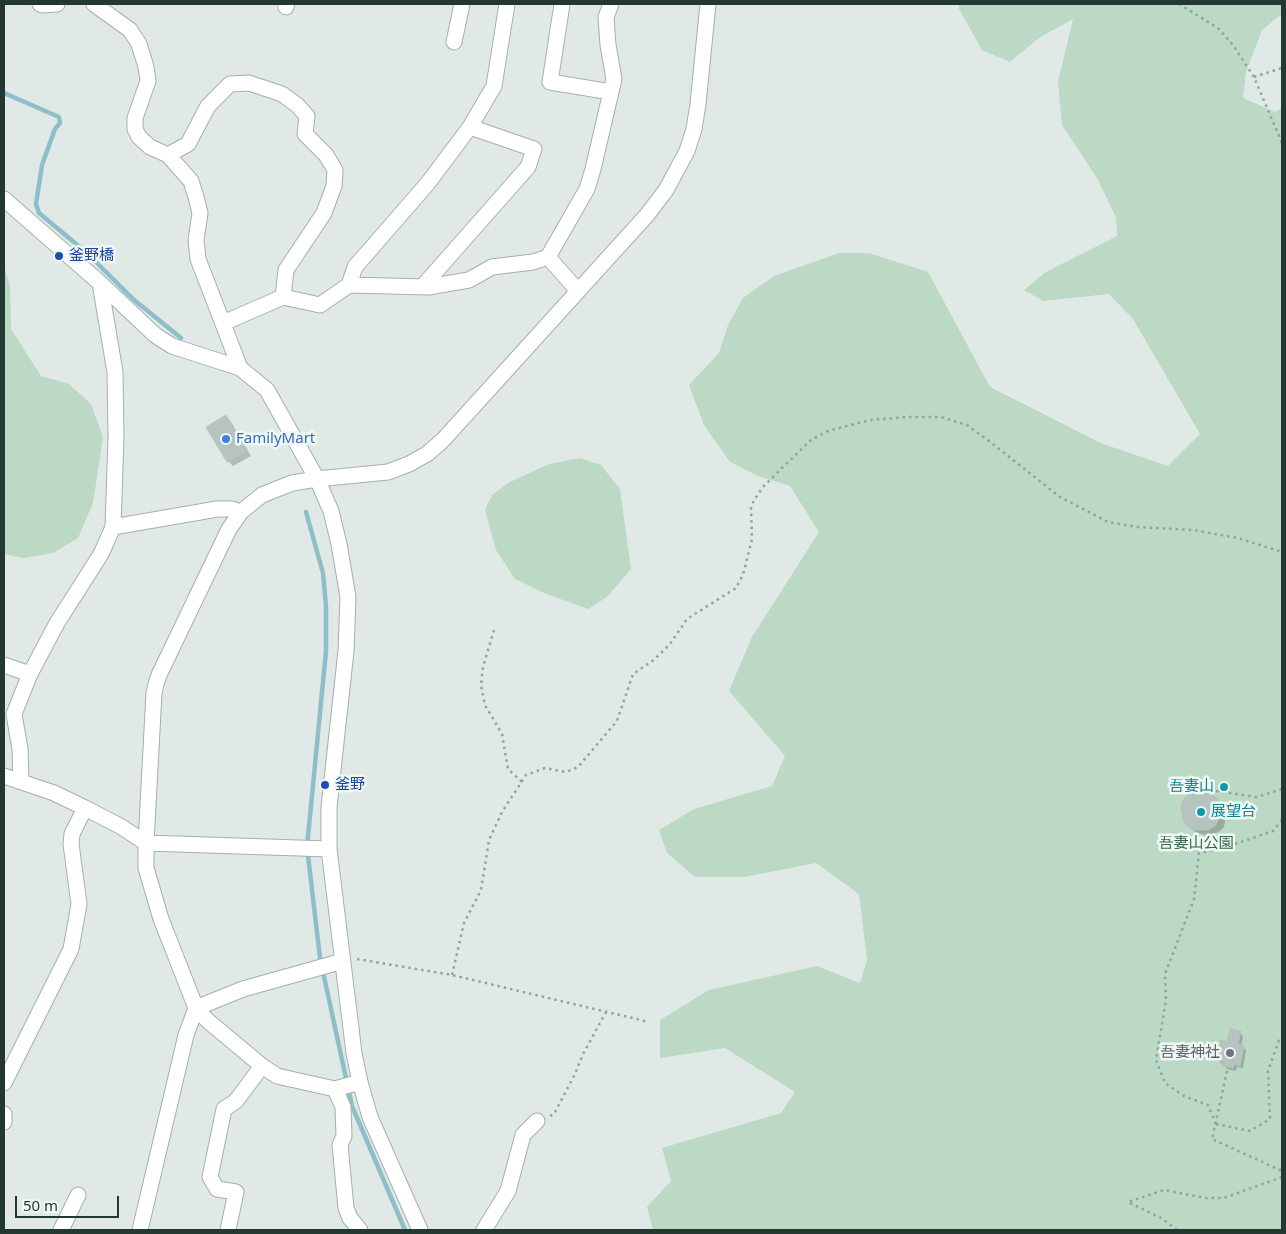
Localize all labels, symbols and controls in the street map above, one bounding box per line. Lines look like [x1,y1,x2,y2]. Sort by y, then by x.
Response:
place label: 釜野橋 [69,247,114,265]
marker: 釜野橋 [53,250,65,262]
place label: FamilyMart [236,430,315,448]
marker: FamilyMart [220,433,232,445]
place label: 釜野 [335,776,365,794]
place label: 吾妻山 [1169,778,1214,796]
marker: 釜野 [319,779,331,791]
marker: 吾妻山 [1218,781,1230,793]
place label: 展望台 [1211,803,1256,821]
marker: 展望台 [1195,806,1207,818]
park label: 吾妻山公園 [1159,835,1233,853]
place label: 吾妻神社 [1160,1044,1220,1062]
marker: 吾妻神社 [1224,1047,1236,1059]
scale bar [18,1186,121,1218]
text: 50 m [23,1195,58,1215]

